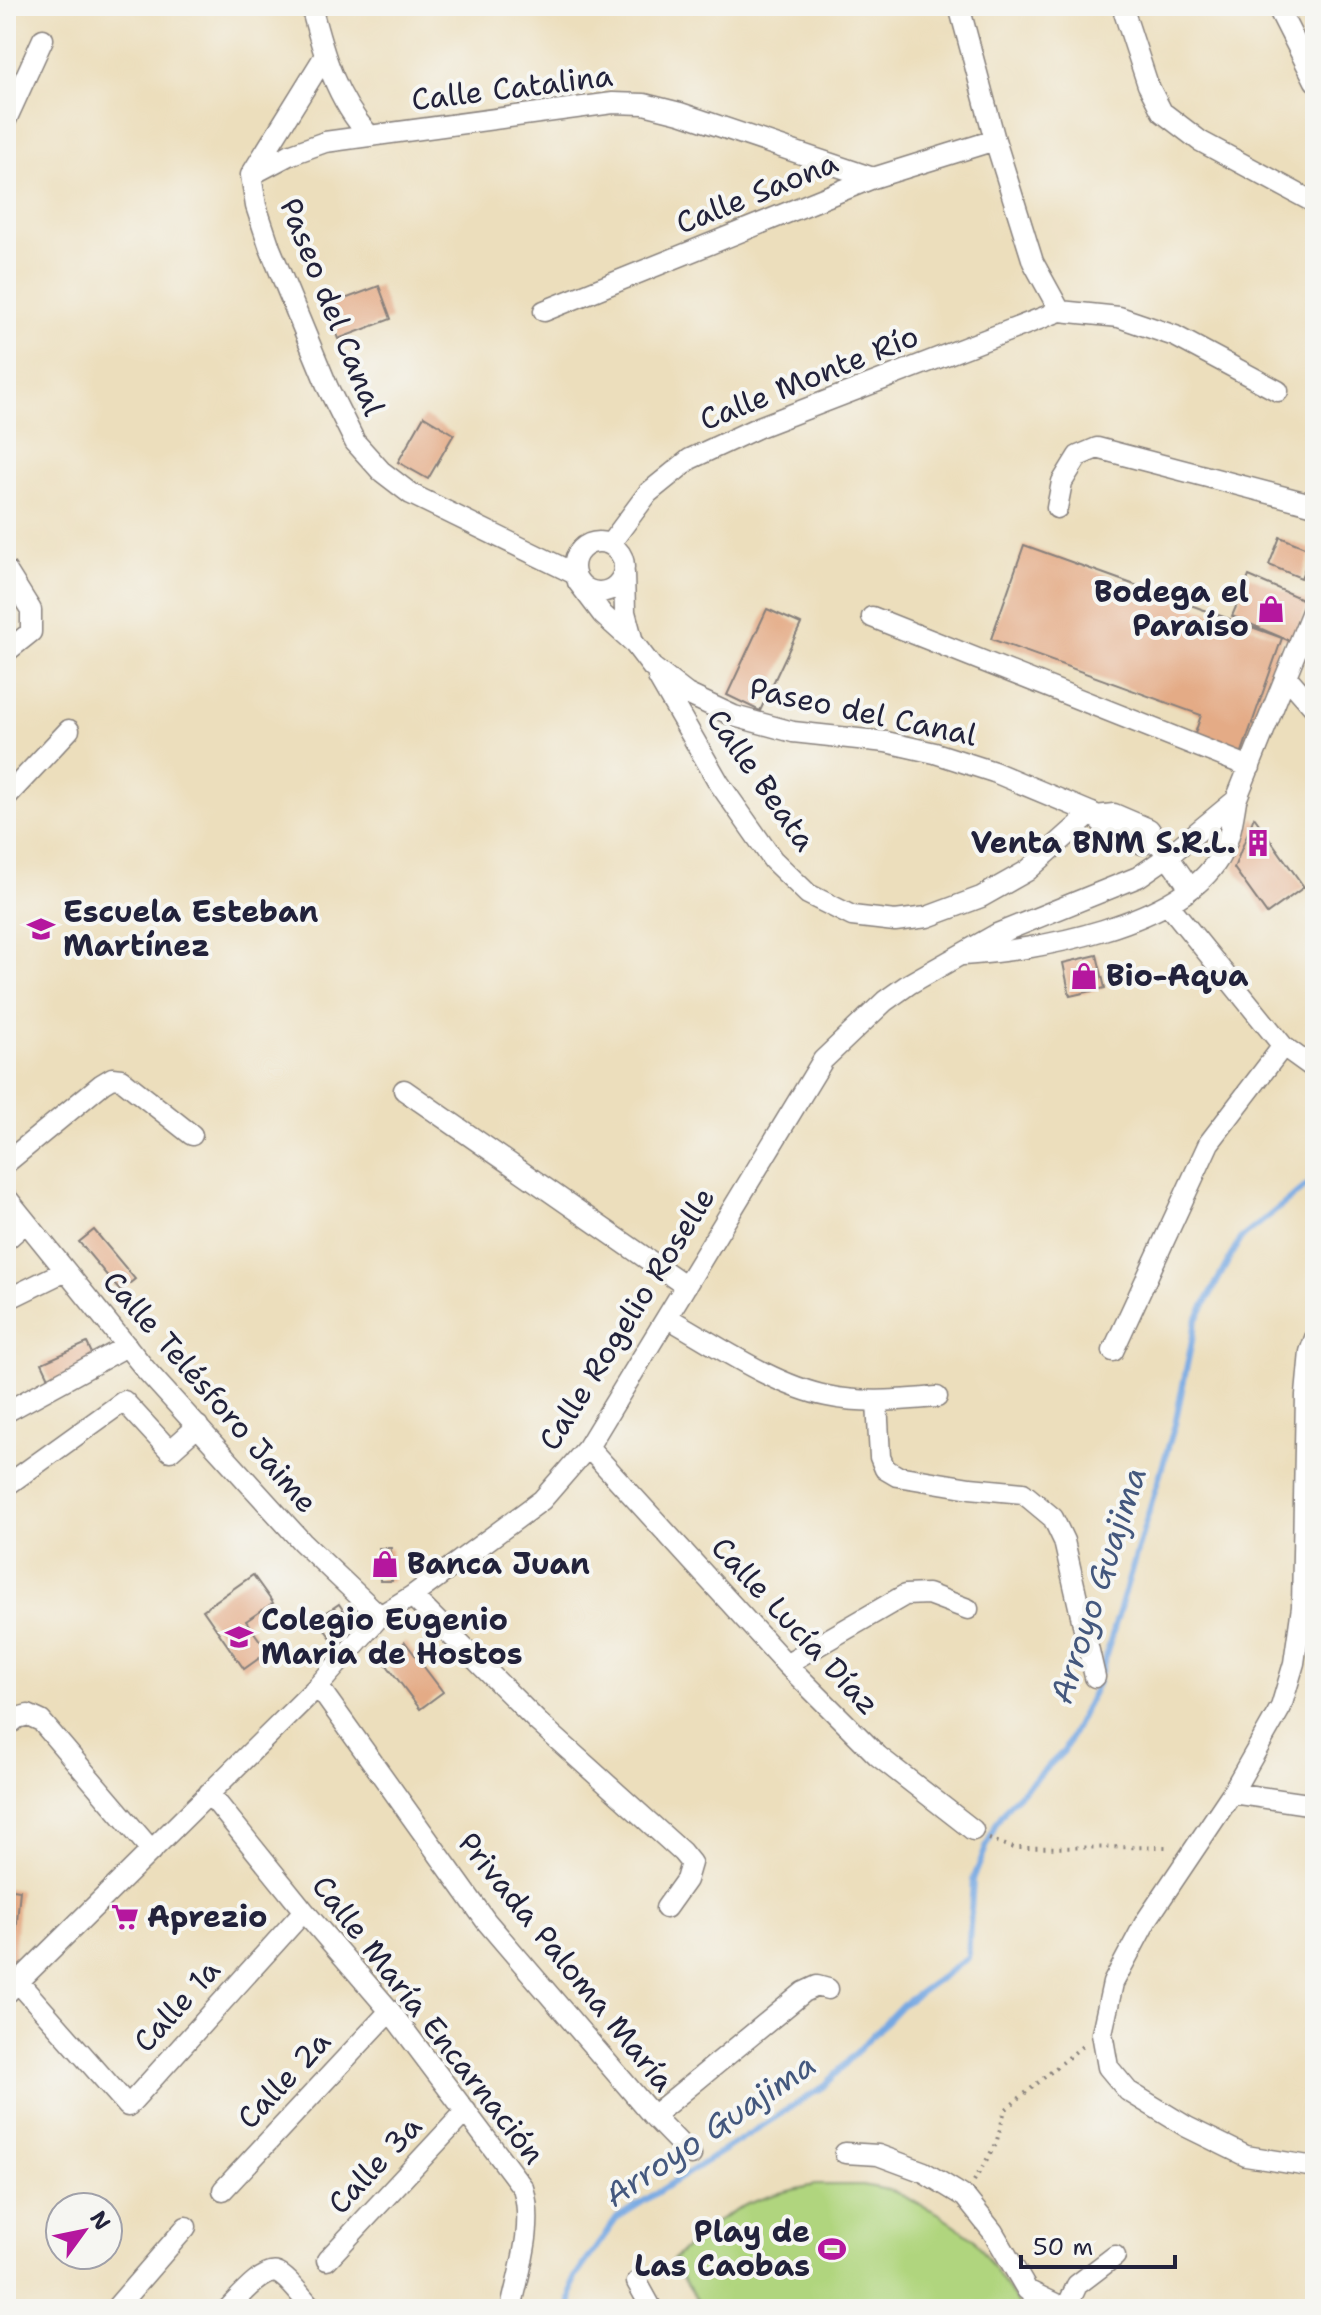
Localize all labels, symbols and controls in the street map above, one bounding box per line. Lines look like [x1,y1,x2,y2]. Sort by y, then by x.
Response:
street label: Calle Catalina [409,55,615,120]
street label: Calle Saona [670,141,844,244]
street label: Paseo del Canal [270,192,395,422]
street label: Calle Monte Río [693,315,924,440]
place label: Bodega el Paraíso [1094,571,1249,646]
shop icon: Bodega el Paraíso [1256,594,1286,624]
street label: Paseo del Canal [746,667,980,756]
street label: Calle Beata [697,700,826,859]
place label: Venta BNM S.R.L. [971,822,1236,863]
building icon: Venta BNM S.R.L. [1243,828,1273,858]
place label: Escuela Esteban Martínez [63,891,319,966]
school or university icon: Escuela Esteban Martínez [26,914,56,944]
place label: Bio-Aqua [1106,955,1249,996]
shop icon: Bio-Aqua [1069,961,1099,991]
street label: Calle Rogelio Roselle [529,1179,724,1458]
street label: Calle Telésforo Jaime [94,1262,327,1522]
water label: Arroyo Guajima [1039,1461,1156,1709]
street label: Calle Lucía Díaz [702,1528,889,1724]
place label: Banca Juan [407,1543,590,1584]
shop icon: Banca Juan [370,1549,400,1579]
place label: Colegio Eugenio Maria de Hostos [261,1599,523,1674]
school or university icon: Colegio Eugenio Maria de Hostos [224,1622,254,1652]
street label: Privada Paloma María [449,1823,684,2100]
street label: Calle María Encarnación [303,1867,554,2173]
place label: Aprezio [147,1896,268,1937]
supermarket icon: Aprezio [110,1902,140,1932]
street label: Calle 1a [124,1950,229,2061]
street label: Calle 2a [228,2022,340,2138]
water label: Arroyo Guajima [596,2043,824,2216]
street label: Calle 3a [319,2106,431,2223]
north arrow [44,2191,124,2271]
text: N [83,2205,117,2236]
place label: Play de Las Caobas [634,2211,810,2286]
scale bar [1021,2219,1175,2269]
text: 50 m [1033,2231,1093,2263]
sports icon: Play de Las Caobas [817,2234,847,2264]

